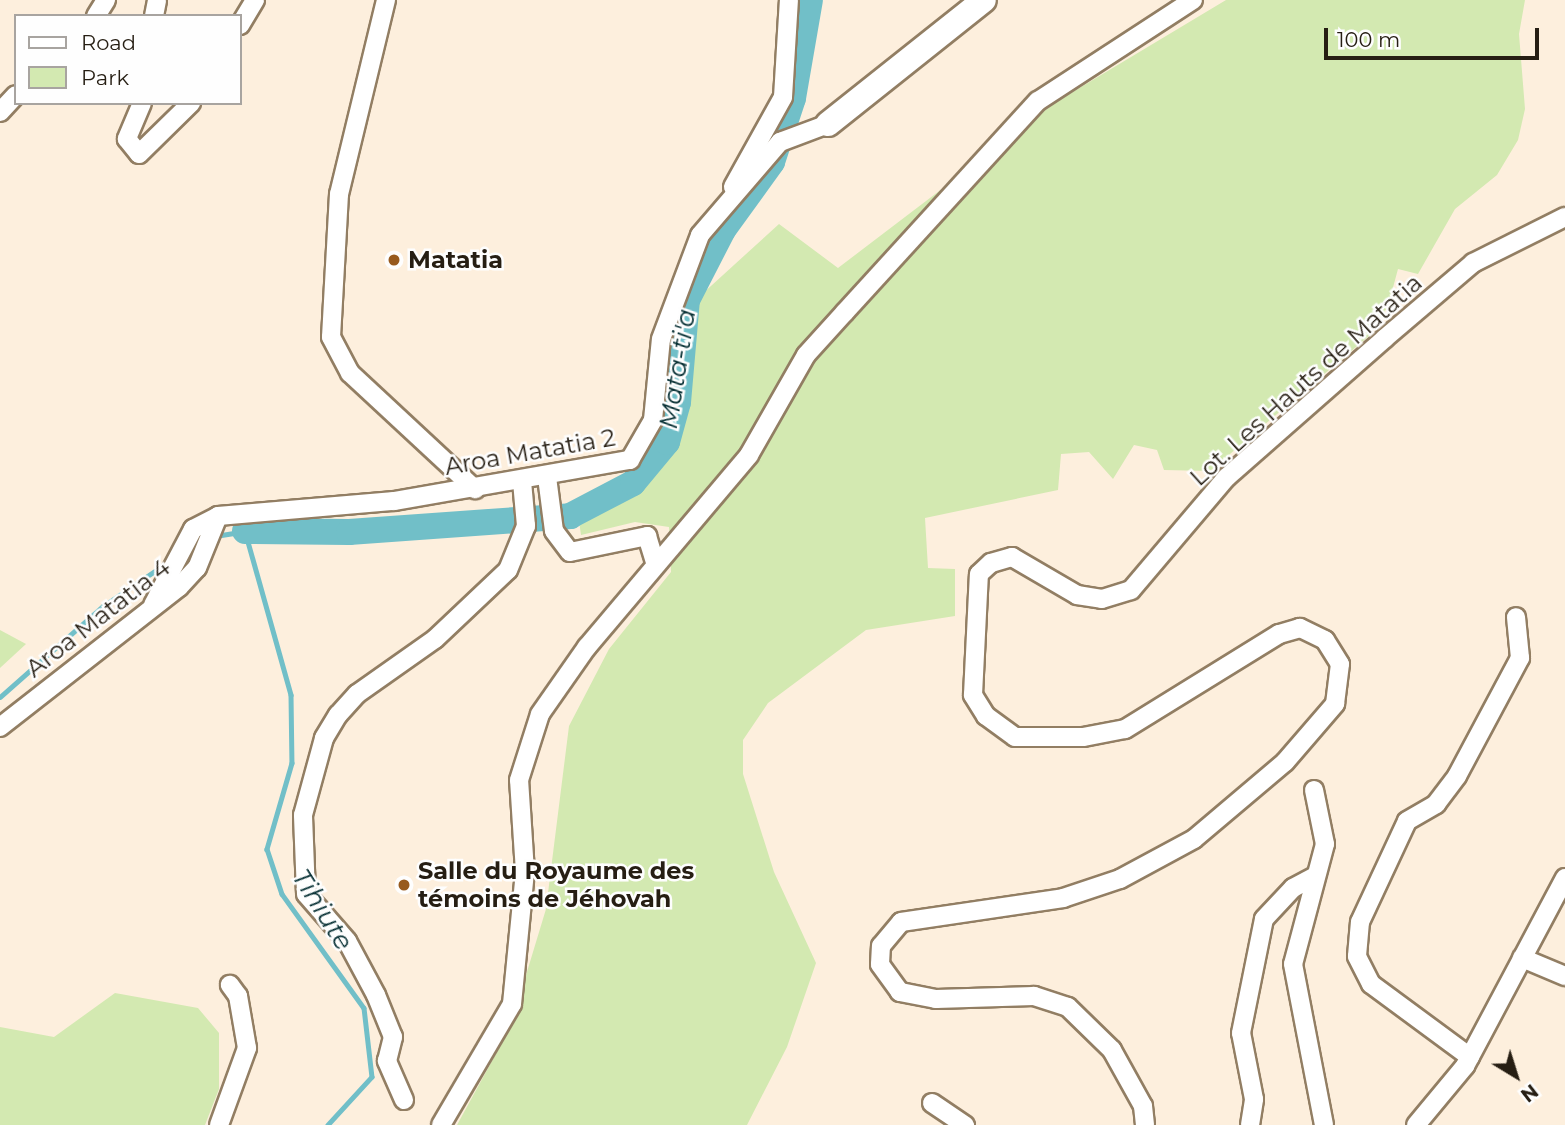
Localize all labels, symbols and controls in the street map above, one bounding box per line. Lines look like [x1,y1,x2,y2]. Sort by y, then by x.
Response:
legend [14,14,242,105]
scale bar [1327,14,1542,58]
text: 100 m [1337,27,1400,52]
text: Road [81,30,136,55]
text: Park [81,65,129,90]
place label: Matatia [408,246,503,274]
marker: Matatia [386,252,402,268]
street label: Lot. Les Hauts de Matatia [1184,268,1428,492]
water label: Mata-ti'a [653,307,703,431]
street label: Aroa Matatia 2 [442,423,618,481]
street label: Aroa Matatia 4 [20,553,176,683]
place label: Salle du Royaume des témoins de Jéhovah [418,857,694,913]
water label: Tihiute [285,864,359,956]
marker: Salle du Royaume des témoins de Jéhovah [396,877,412,893]
north arrow [1481,1041,1551,1111]
text: N [1516,1079,1542,1107]

